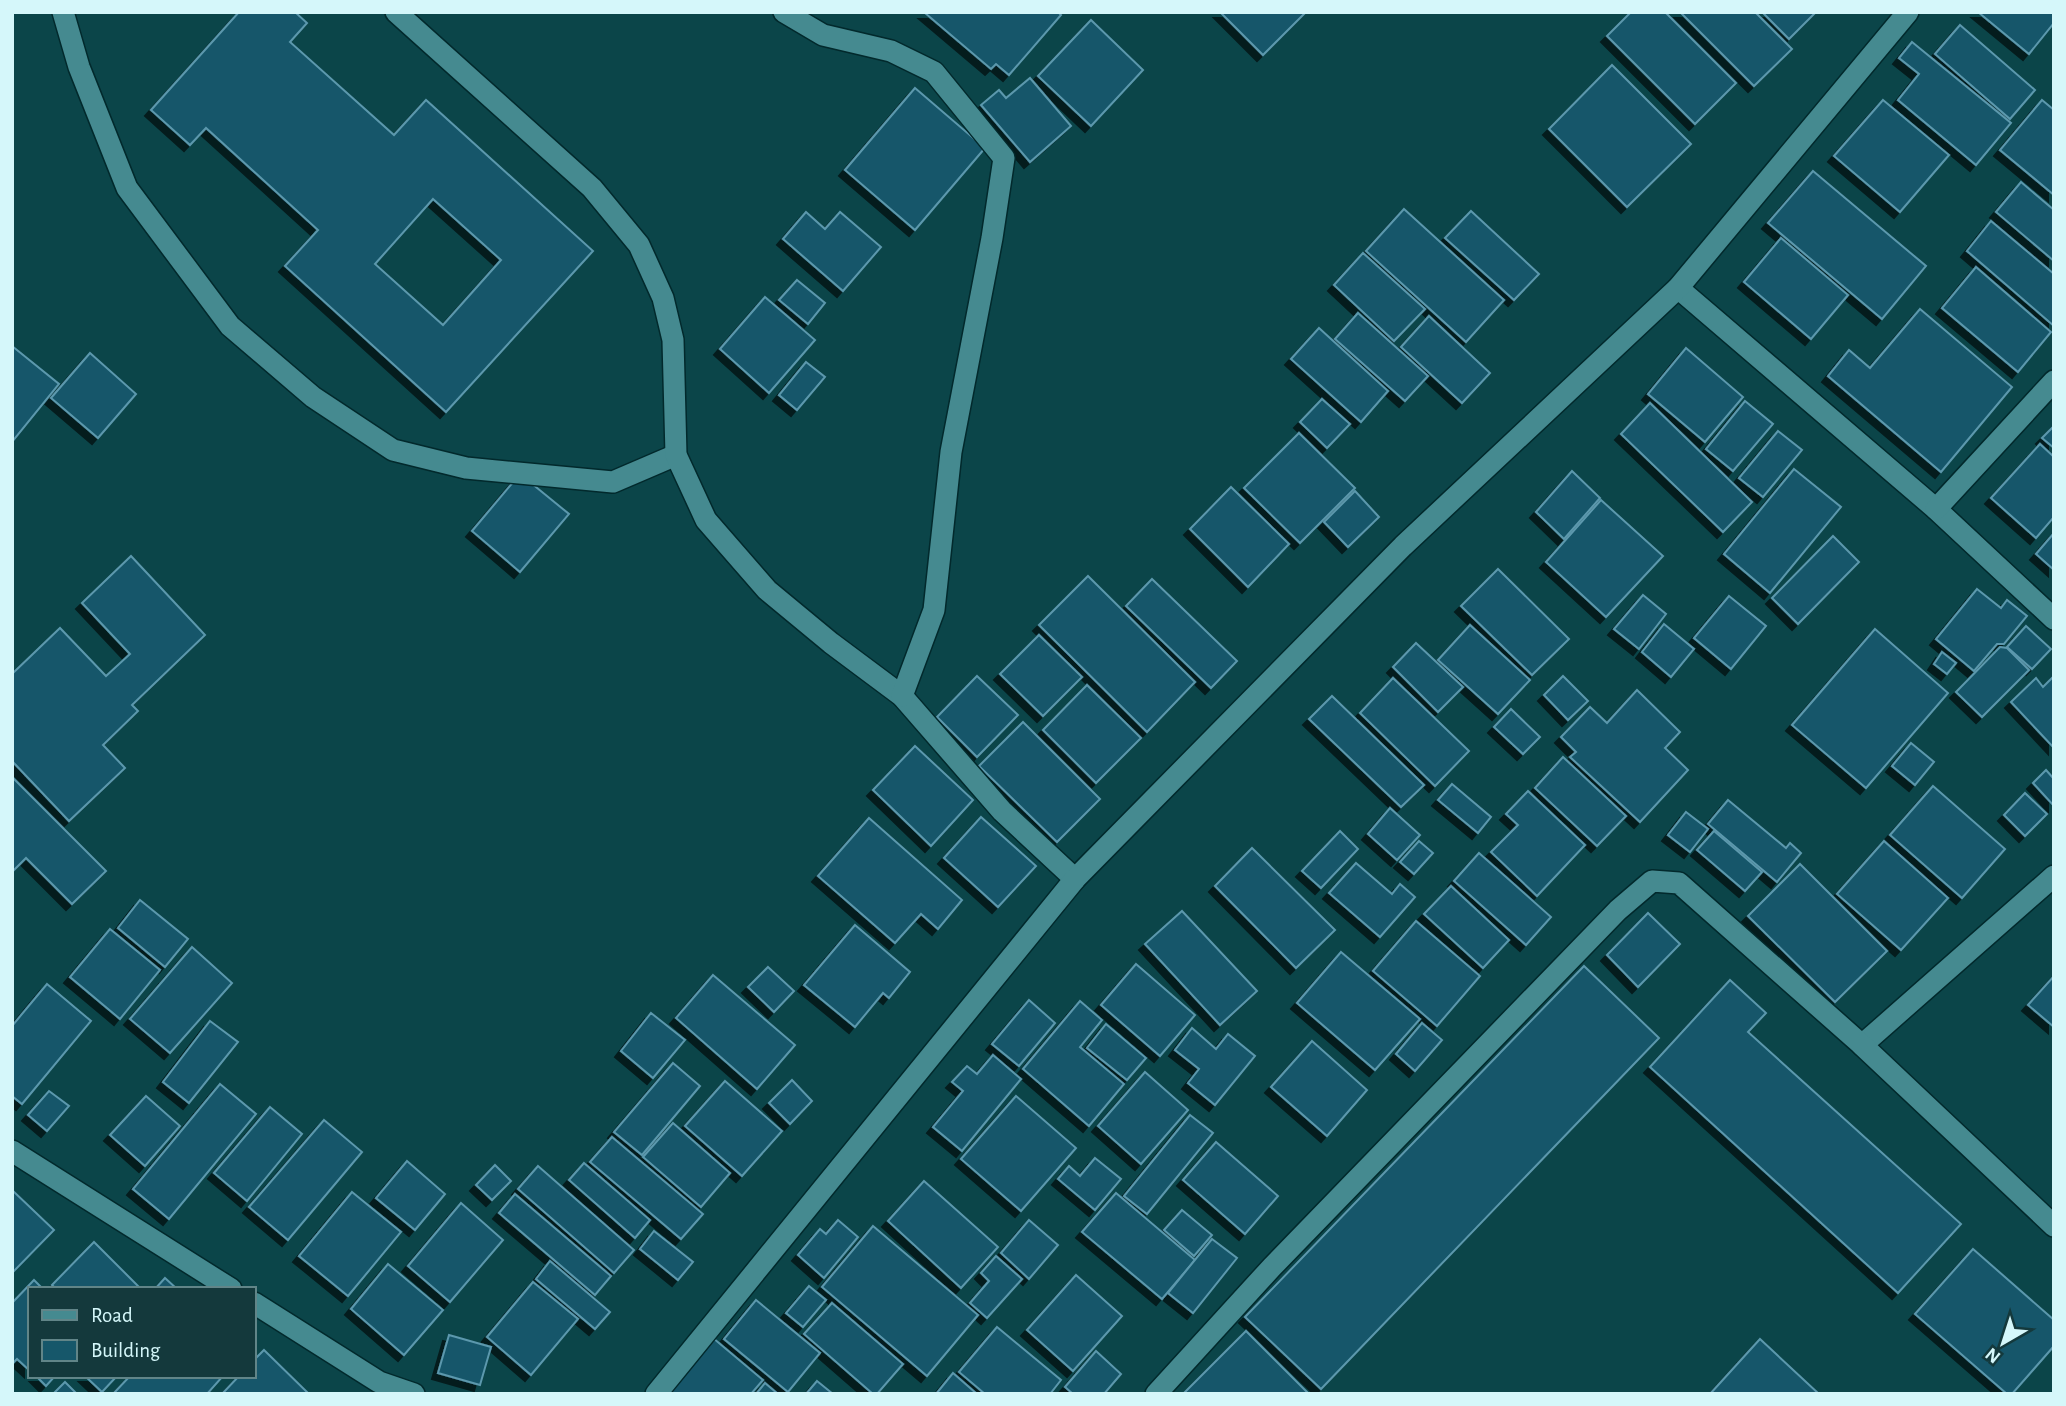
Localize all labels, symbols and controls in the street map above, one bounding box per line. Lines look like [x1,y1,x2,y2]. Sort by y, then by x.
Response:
legend [28,1287,256,1378]
text: Road [91,1305,133,1326]
north arrow [1968,1308,2038,1378]
text: Building [91,1340,161,1361]
text: N [1982,1344,2004,1367]

